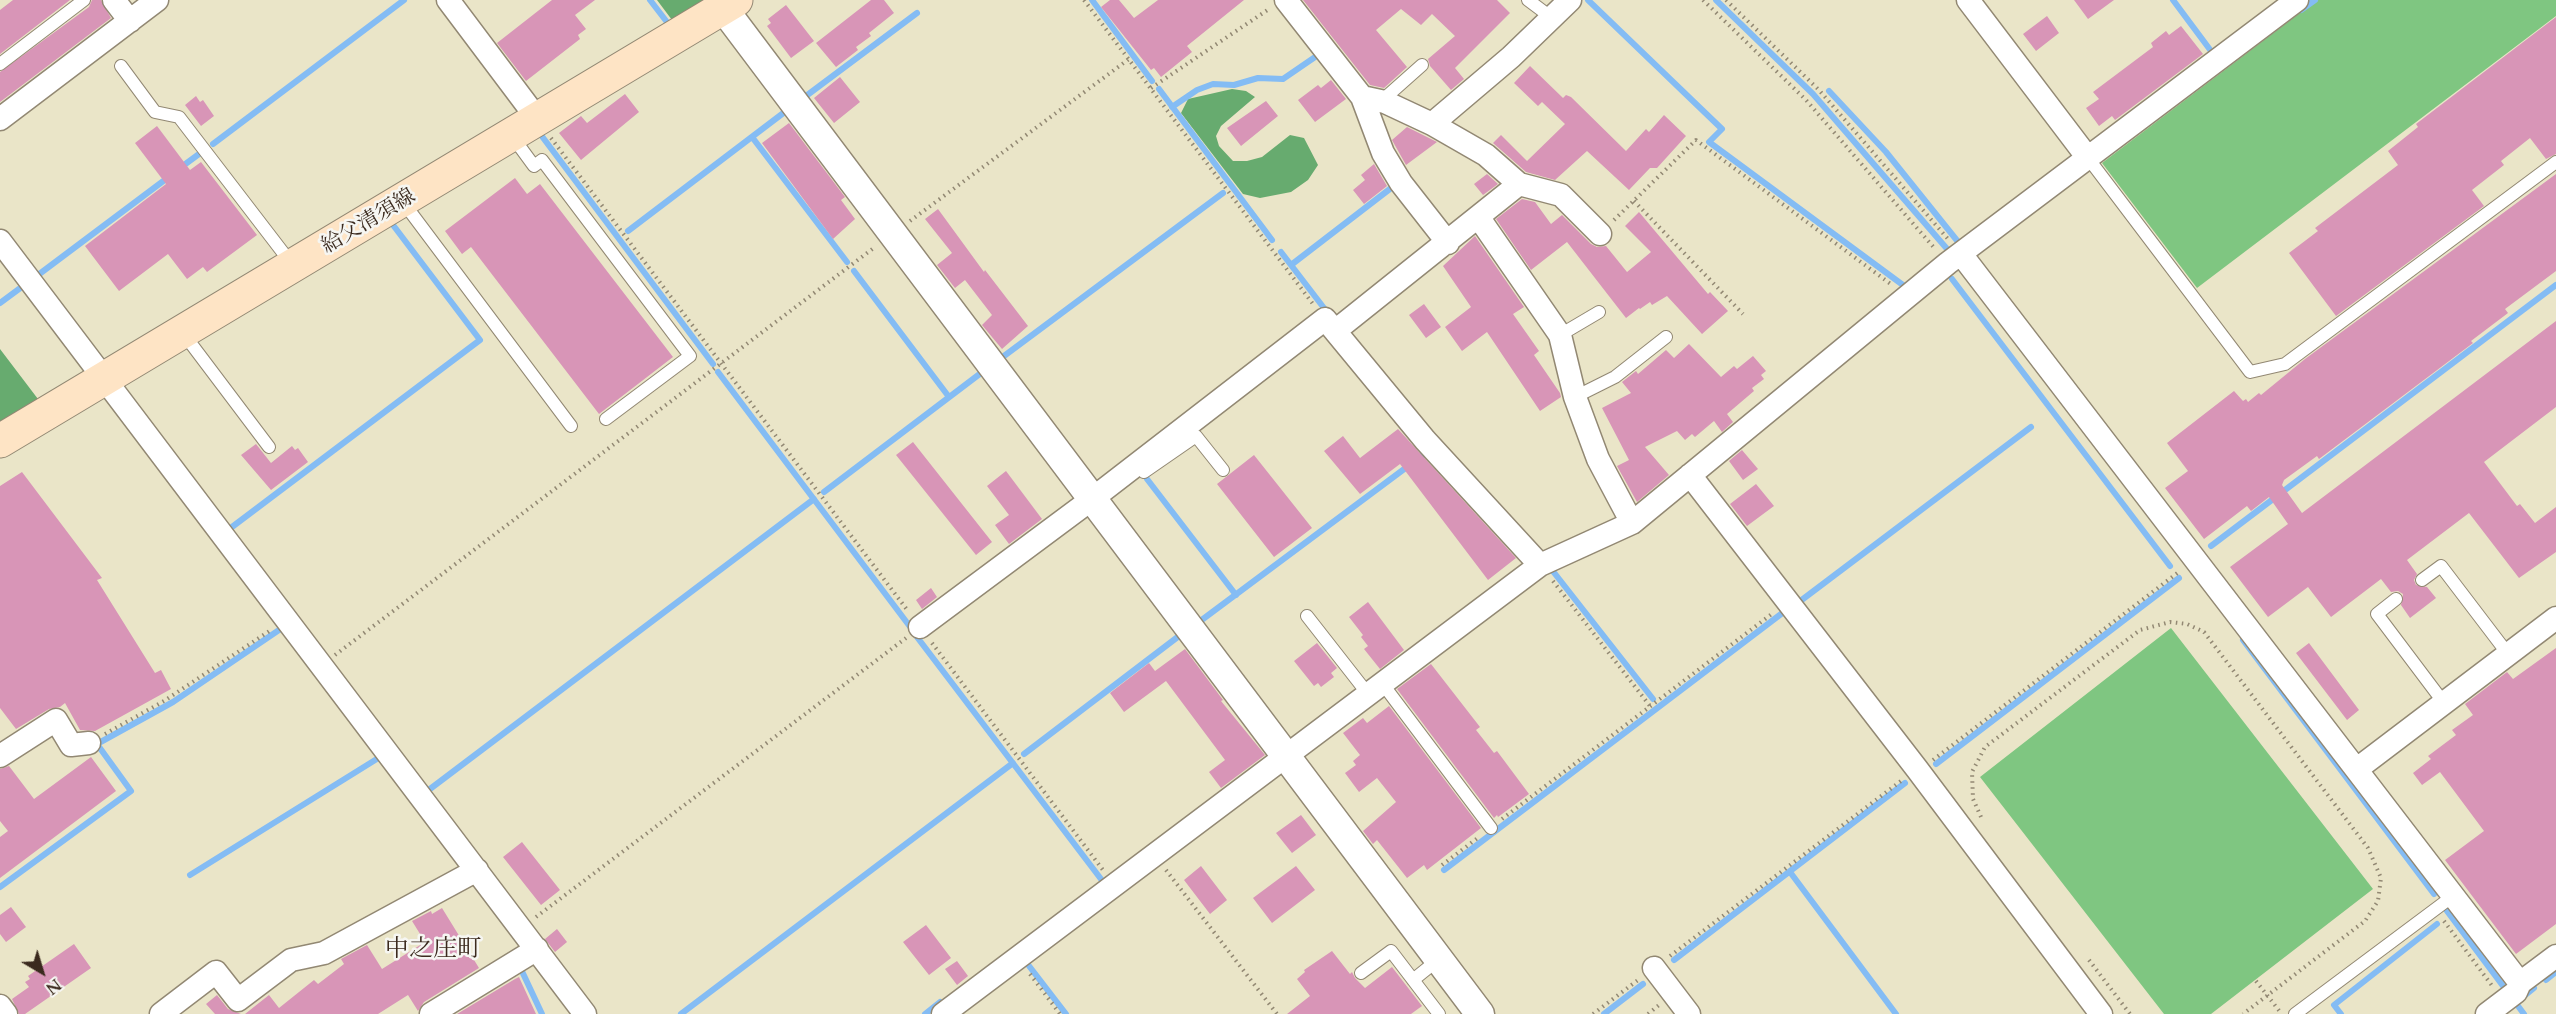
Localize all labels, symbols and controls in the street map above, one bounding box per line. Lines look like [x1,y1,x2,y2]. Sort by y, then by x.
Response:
street label: 給父清須線 [318,184,420,260]
district label: 中之庄町 [385,936,481,964]
north arrow [12,942,72,1002]
text: N [41,973,65,999]

